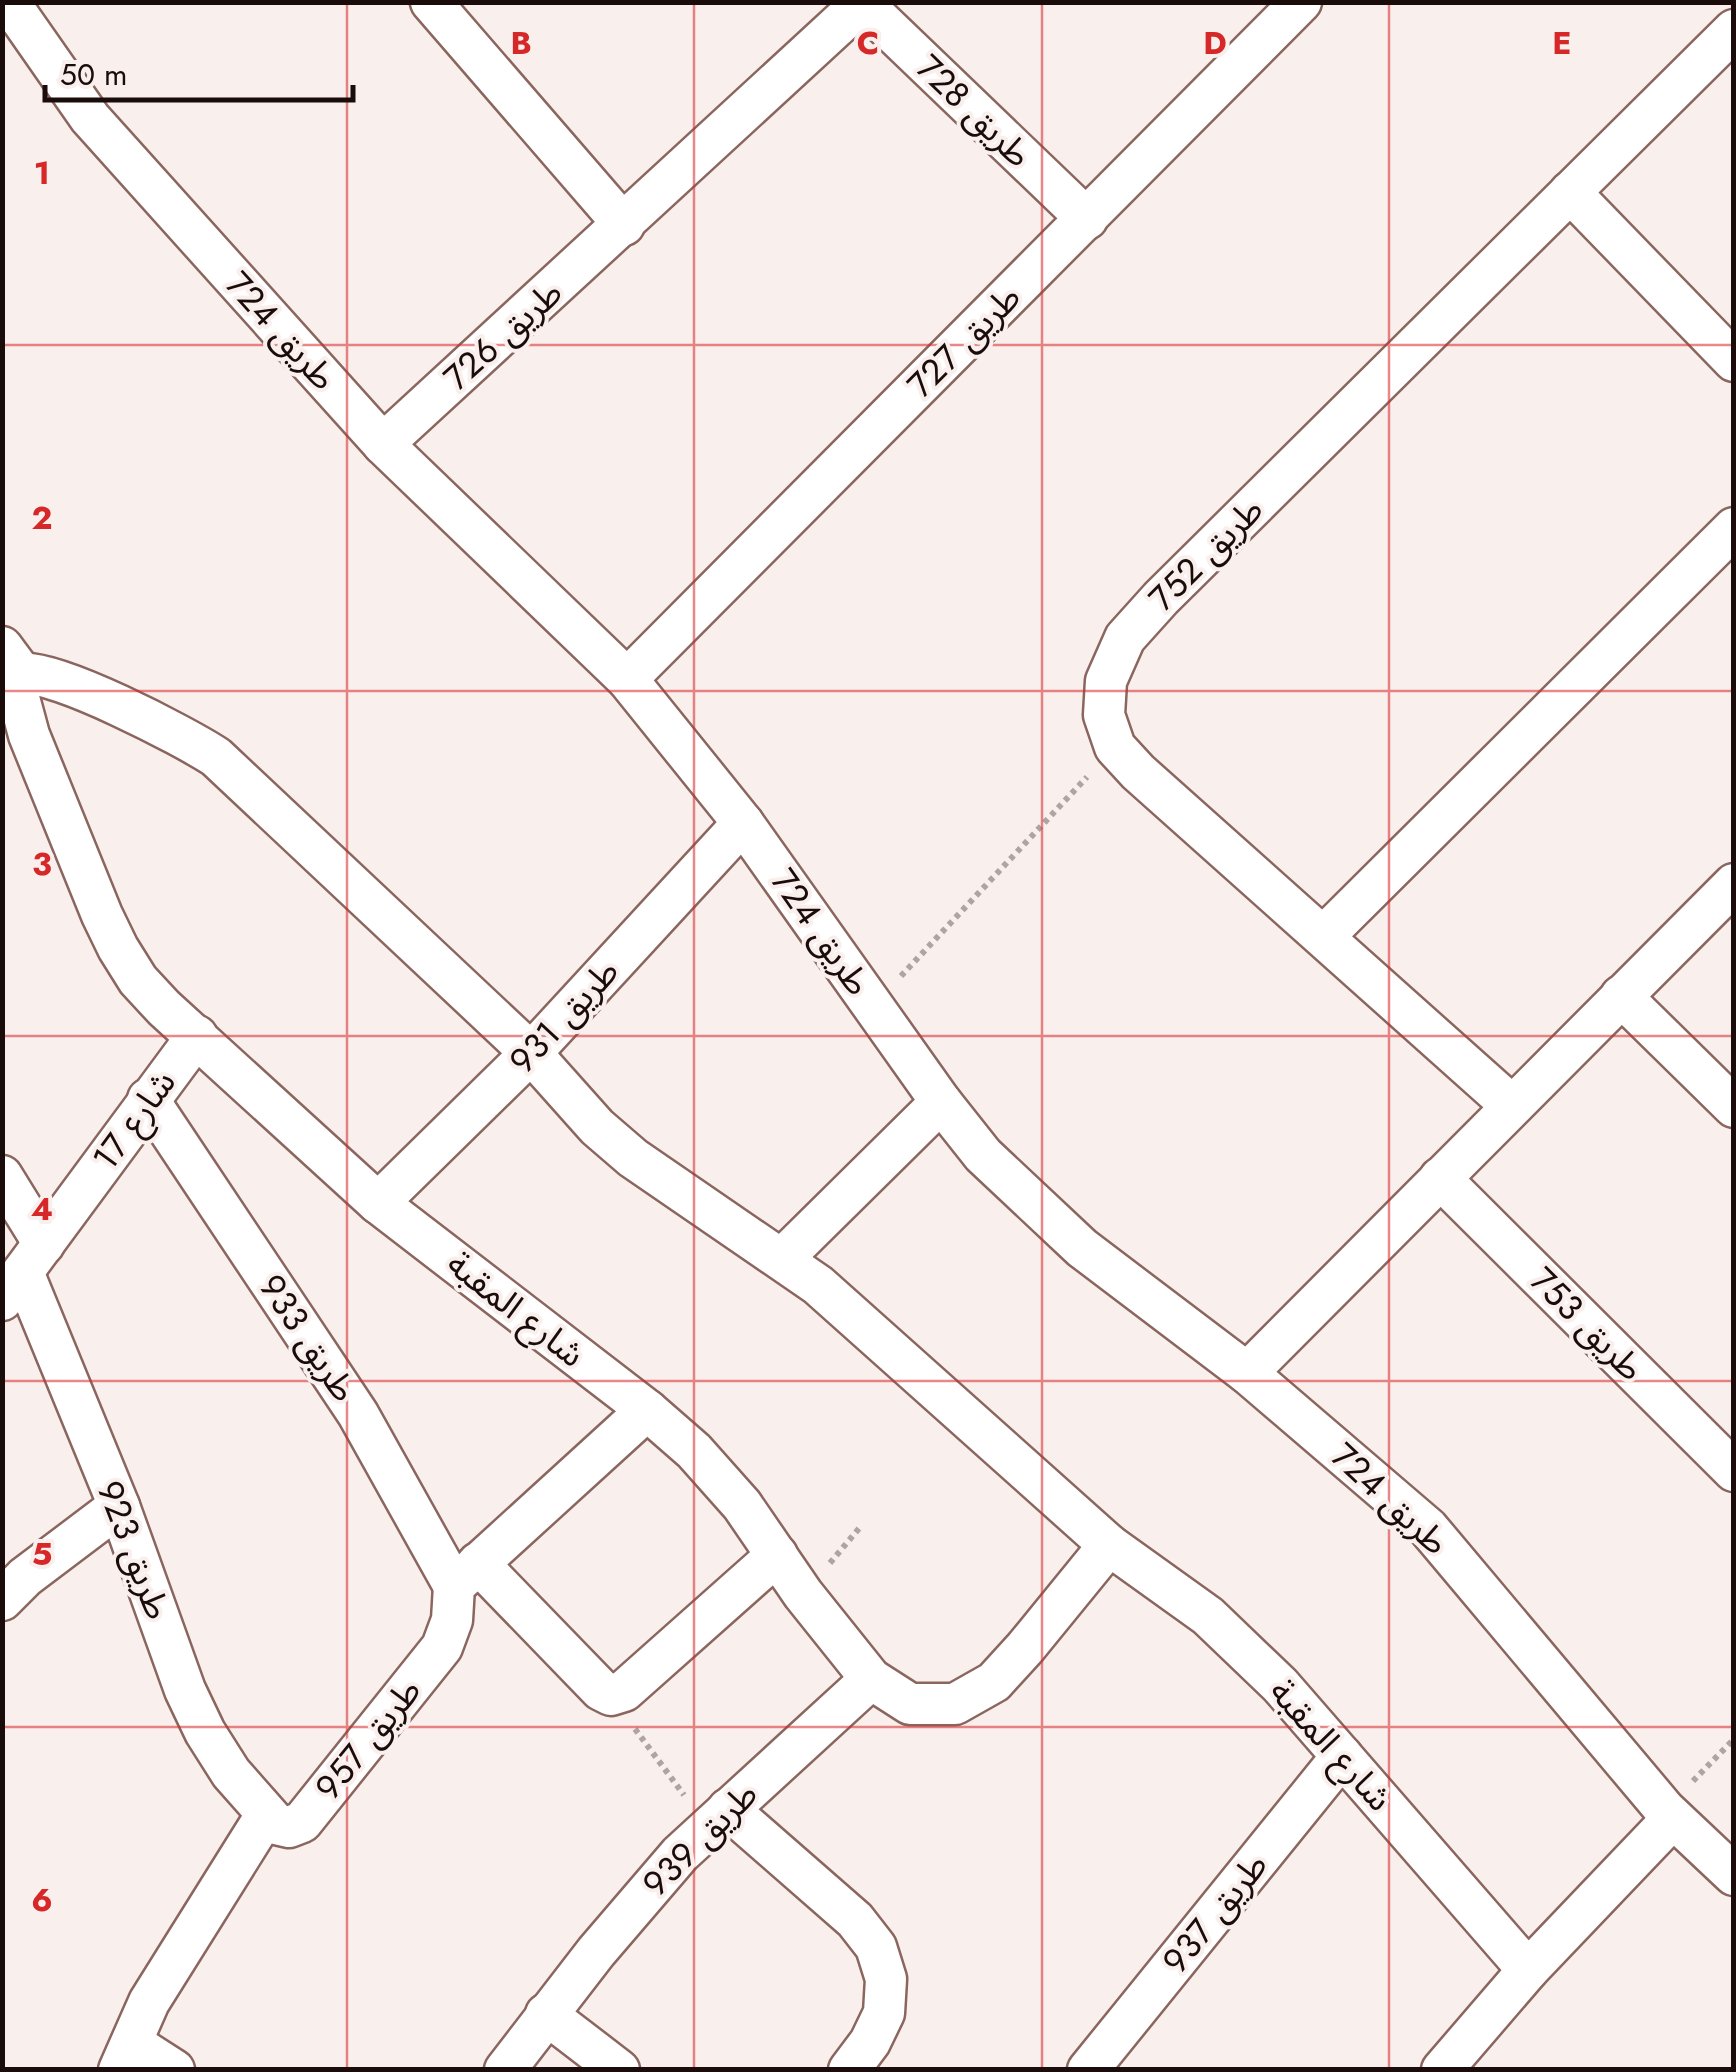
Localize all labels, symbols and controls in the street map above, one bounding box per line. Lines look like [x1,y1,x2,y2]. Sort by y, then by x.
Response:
text: B [510,20,532,66]
text: C [857,20,879,66]
text: D [1203,20,1227,66]
text: E [1552,20,1572,66]
scale bar [45,40,352,102]
street label: طريق 728 [905,43,1043,179]
text: 50 m [60,53,127,96]
text: 1 [34,150,50,196]
street label: طريق 724 [214,261,348,401]
street label: طريق 726 [433,268,573,402]
street label: طريق 727 [896,273,1032,409]
street label: طريق 752 [1137,485,1275,623]
text: 2 [32,495,53,541]
text: 3 [32,841,52,887]
street label: طريق 724 [759,858,883,1006]
street label: طريق 931 [498,947,630,1085]
street label: شارع 17 [81,1060,188,1181]
text: 4 [31,1186,53,1232]
street label: شارع المقبة [436,1239,596,1380]
street label: طريق 753 [1519,1256,1655,1392]
street label: طريق 933 [247,1264,369,1412]
street label: طريق 724 [1320,1431,1460,1567]
street label: طريق 923 [85,1473,183,1627]
text: 5 [32,1531,52,1577]
street label: طريق 957 [303,1667,433,1811]
street label: شارع المقبة [1257,1668,1404,1823]
street label: طريق 939 [631,1770,769,1908]
street label: طريق 937 [1151,1842,1279,1984]
text: 6 [31,1877,53,1923]

